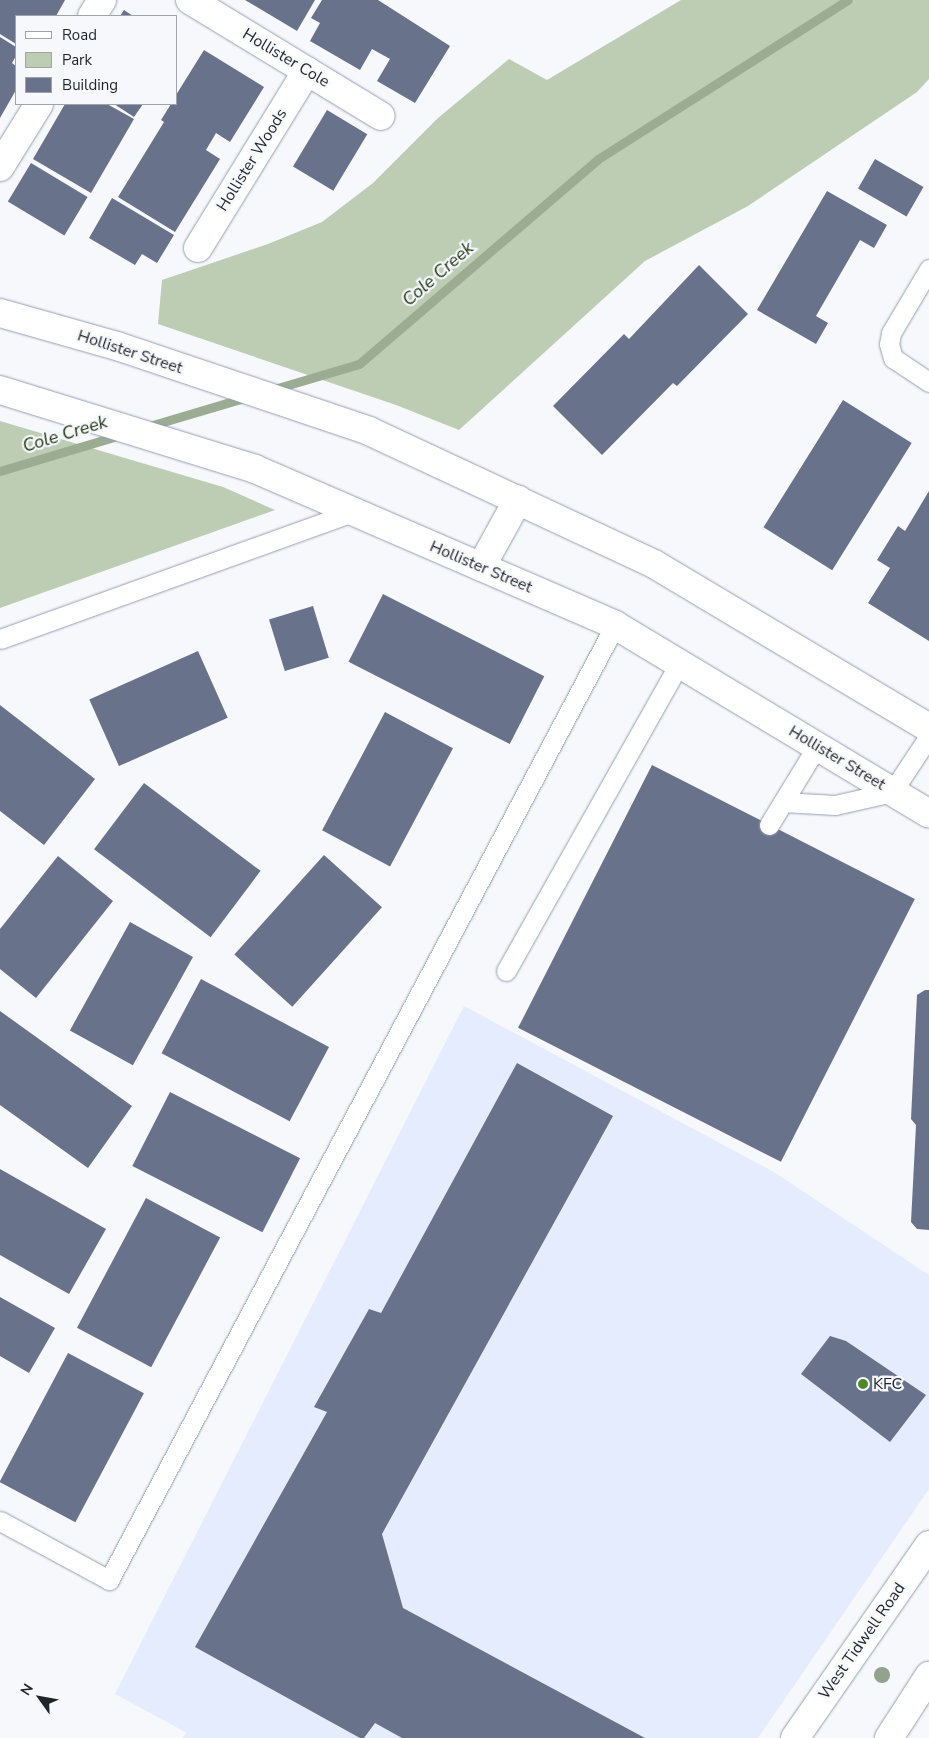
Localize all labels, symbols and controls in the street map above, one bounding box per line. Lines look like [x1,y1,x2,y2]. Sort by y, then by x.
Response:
legend [15,15,178,105]
text: Road [62,25,97,45]
street label: Hollister Cole [239,25,333,91]
text: Park [62,50,92,70]
text: Building [62,75,118,95]
street label: Hollister Woods [213,105,291,215]
water label: Cole Creek [398,237,478,311]
street label: Hollister Street [75,326,185,378]
water label: Cole Creek [20,411,110,457]
street label: Hollister Street [427,537,535,597]
street label: Hollister Street [785,722,889,794]
place label: KFC [873,1374,902,1394]
marker: KFC [857,1378,869,1390]
street label: West Tidwell Road [815,1579,909,1703]
north arrow [15,1673,65,1723]
text: N [16,1680,38,1699]

